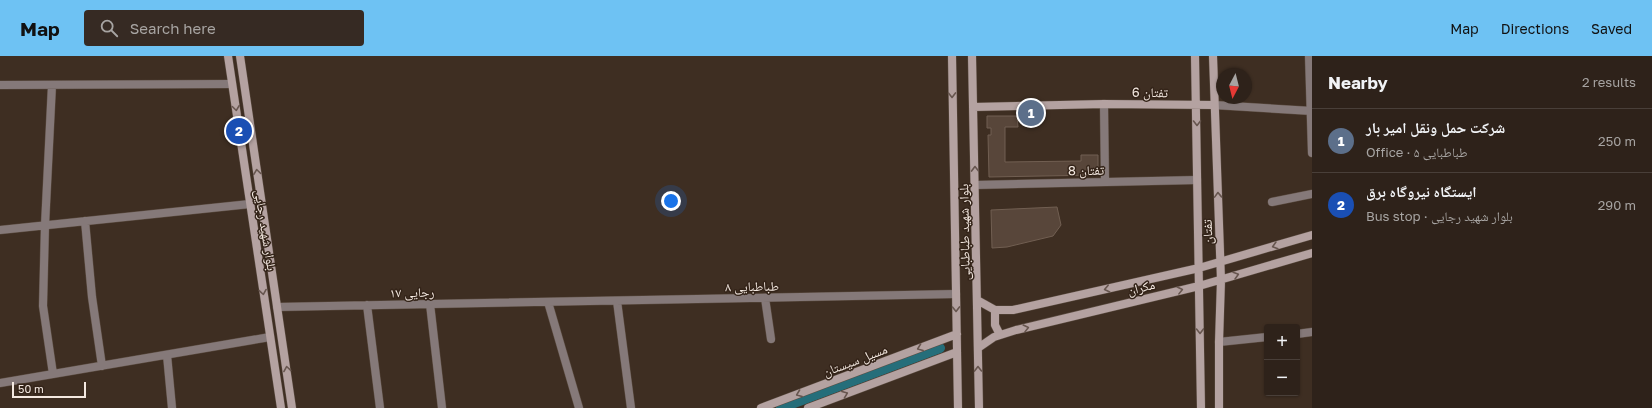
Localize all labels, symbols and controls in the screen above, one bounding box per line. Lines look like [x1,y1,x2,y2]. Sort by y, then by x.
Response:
search box [84,10,364,46]
text: Map [20,17,60,40]
icon: search [98,17,120,39]
text: Search here [130,19,216,37]
text: Map [1450,20,1479,37]
text: Directions [1501,20,1569,37]
text: Saved [1591,20,1632,37]
north arrow [1216,68,1252,104]
text: Nearby [1328,72,1388,93]
text: 2 results [1582,74,1636,90]
street label: تفتان 6 [1132,84,1168,101]
one-way arrow [948,92,957,98]
pin: 1 [1018,98,1044,128]
one-way arrow [231,105,240,111]
pin: 2 [226,116,252,146]
text: شرکت حمل ونقل امیر بار [1366,118,1505,136]
one-way arrow [1193,120,1201,126]
text: 1 [1338,133,1344,149]
text: 250 m [1598,133,1636,149]
text: Office · طباطبایی ۵ [1366,144,1468,160]
street label: تفتان 8 [1068,162,1104,179]
one-way arrow [970,166,979,172]
one-way arrow [253,169,262,175]
text: ایستگاه نیروگاه برق [1366,182,1477,200]
street label: بلوار شهید طباطبایی [955,184,974,280]
street label: بلوار شهید رجایی [251,188,280,272]
your location [661,191,681,211]
one-way arrow [1213,192,1222,198]
text: 2 [1337,197,1345,213]
text: 290 m [1598,197,1636,213]
text: Bus stop · بلوار شهید رجایی [1366,208,1513,224]
street label: تفتان [1199,219,1216,245]
one-way arrow [1271,241,1278,250]
one-way arrow [1233,271,1240,280]
street label: مکران [1126,276,1157,299]
street label: طباطبایی ۸ [725,278,779,295]
street label: رجایی ۱۷ [389,284,435,301]
one-way arrow [1103,284,1110,292]
one-way arrow [1176,287,1183,295]
one-way arrow [258,289,267,295]
one-way arrow [952,306,961,312]
one-way arrow [1022,324,1029,333]
map controls [1264,324,1300,396]
button: + [1264,324,1300,360]
one-way arrow [1196,328,1204,334]
street label: مسیل سیستان [821,340,890,381]
one-way arrow [917,343,924,351]
button: − [1264,360,1300,396]
one-way arrow [283,366,292,373]
one-way arrow [974,366,982,372]
scale bar [12,380,86,399]
text: 50 m [18,382,44,395]
one-way arrow [795,389,802,397]
one-way arrow [841,391,848,399]

